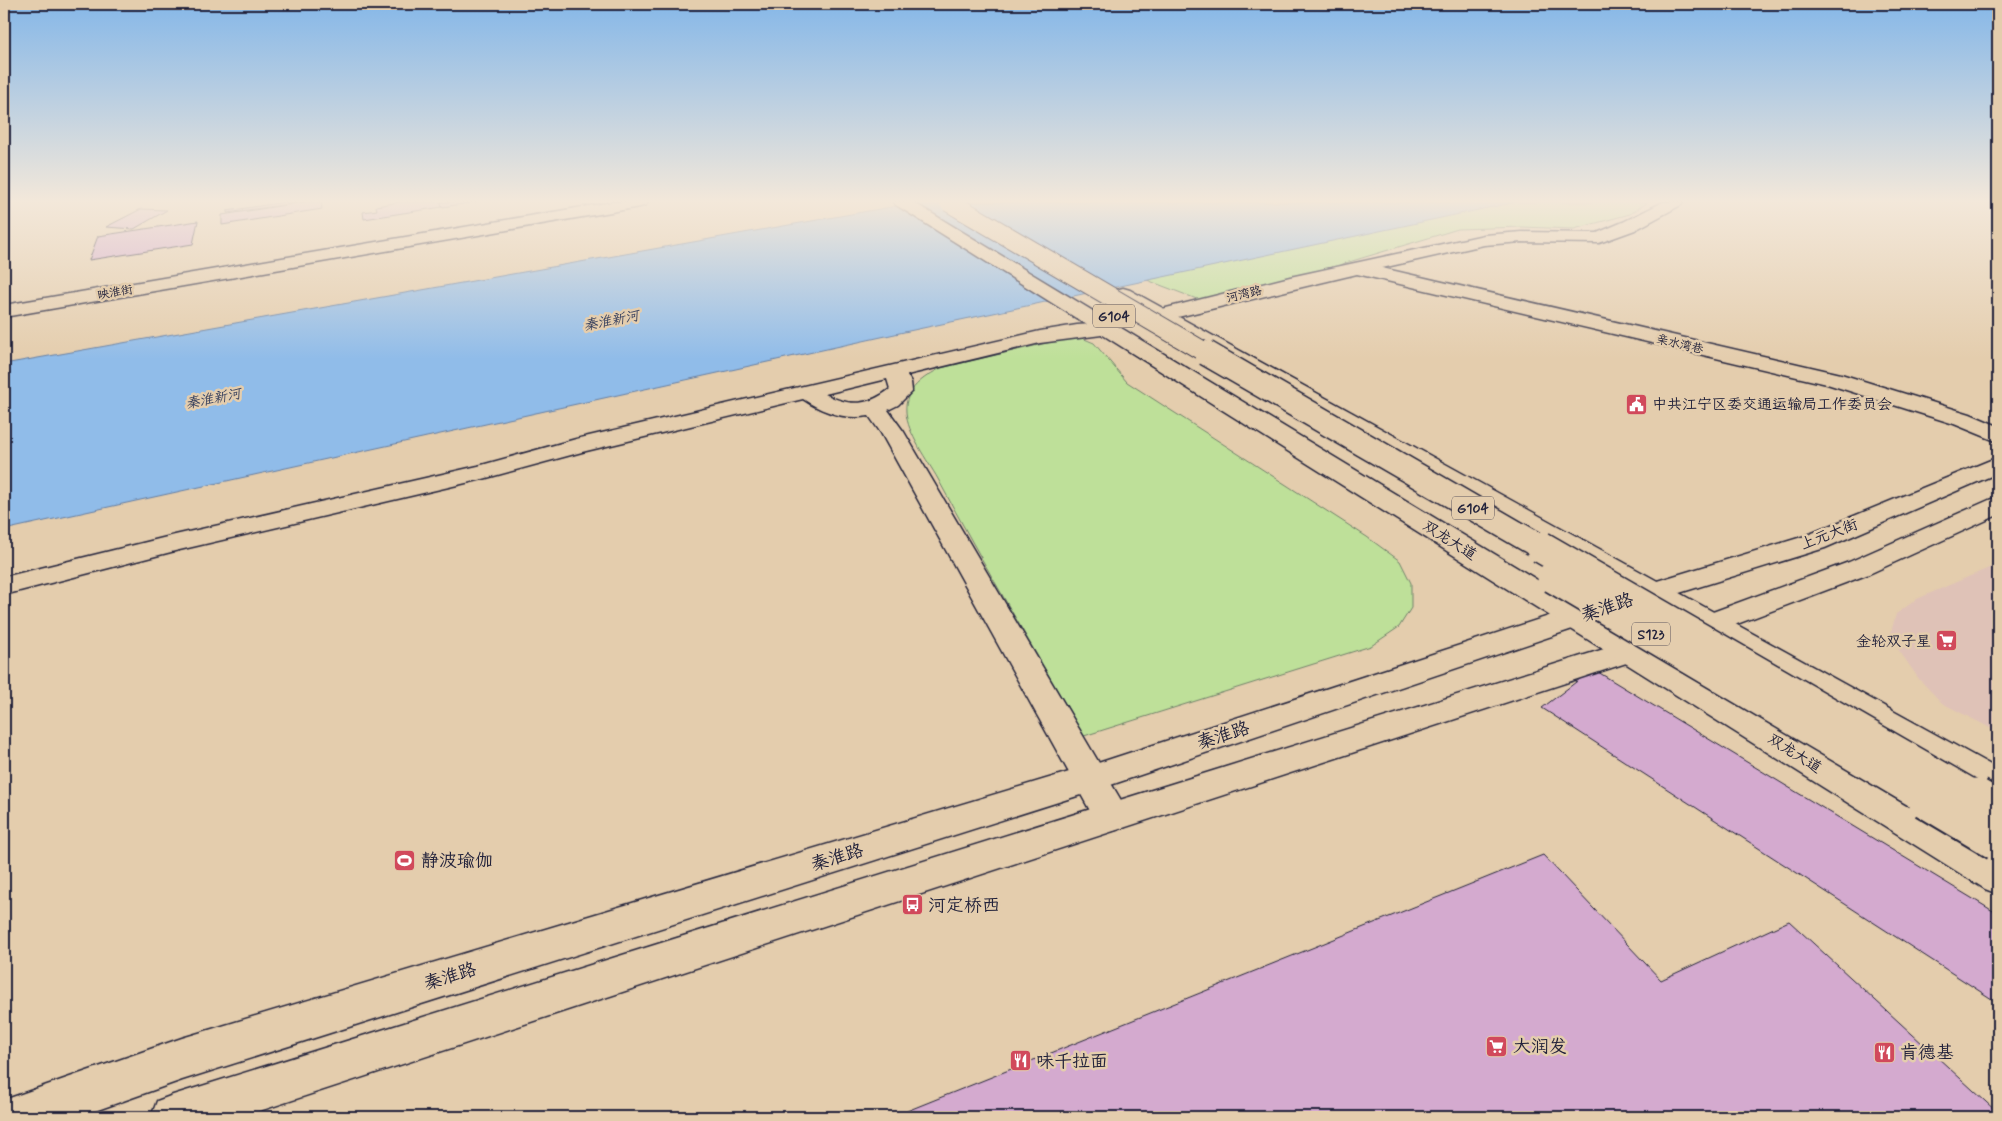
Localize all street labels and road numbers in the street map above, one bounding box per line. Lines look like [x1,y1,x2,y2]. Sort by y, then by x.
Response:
street label: 映淮街 [96,282,134,304]
street label: 河湾路 [1225,283,1264,307]
road number: G104 [1093,304,1135,328]
street label: 亲水湾巷 [1655,332,1705,358]
road number: G104 [1452,496,1494,520]
street label: 上元大街 [1798,515,1861,555]
street label: 双龙大道 [1419,516,1480,565]
street label: 秦淮路 [1578,588,1637,628]
road number: S123 [1632,622,1670,646]
street label: 秦淮路 [1194,716,1253,756]
street label: 双龙大道 [1764,729,1825,778]
street label: 秦淮路 [808,839,867,877]
street label: 秦淮路 [421,958,480,996]

